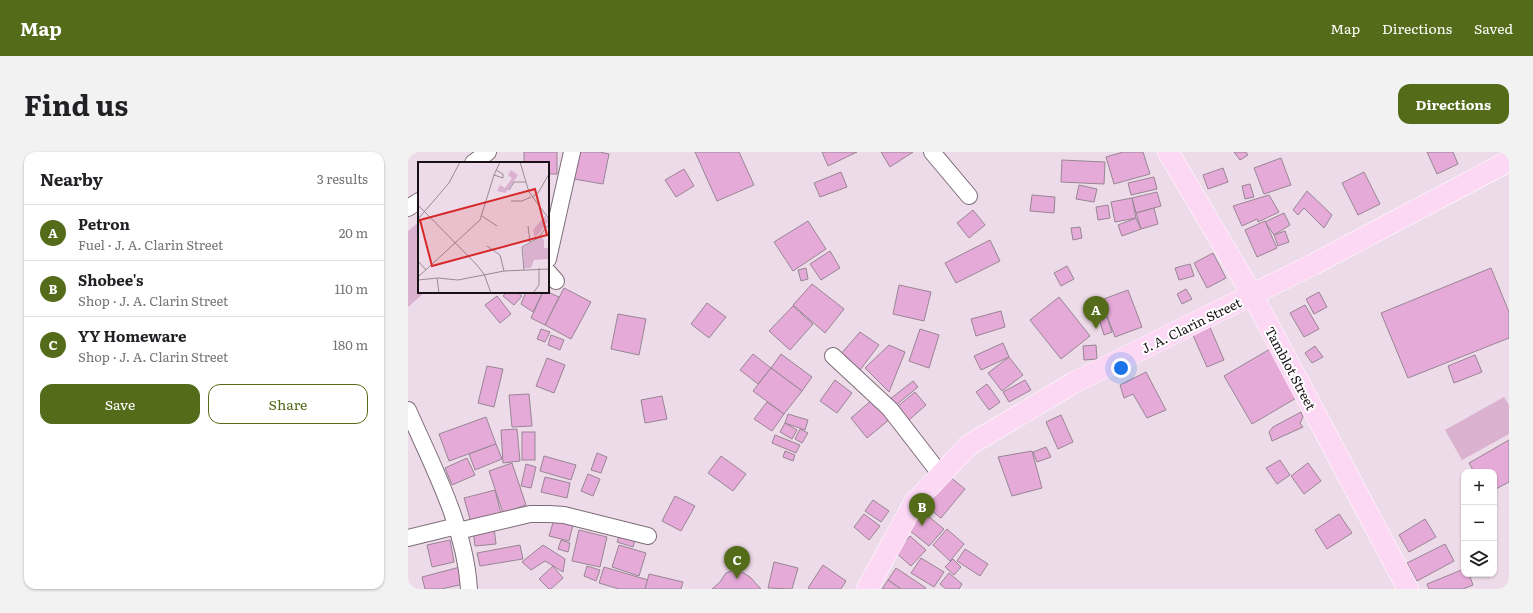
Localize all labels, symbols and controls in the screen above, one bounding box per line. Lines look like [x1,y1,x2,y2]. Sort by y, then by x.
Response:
text: Map [20,14,62,42]
text: Map [1330,18,1360,38]
text: Directions [1382,18,1452,38]
text: Saved [1474,18,1513,38]
text: Find us [24,83,128,125]
button: Directions [1398,84,1509,124]
inset map [418,162,549,293]
text: Nearby [40,166,103,191]
text: 3 results [317,169,368,188]
text: Petron [78,212,130,235]
text: A [48,223,58,242]
text: 20 m [339,223,368,242]
text: Fuel · J. A. Clarin Street [78,235,223,254]
text: Shobee's [78,268,144,291]
text: B [49,279,57,298]
text: 110 m [335,279,368,298]
text: Shop · J. A. Clarin Street [78,291,228,310]
street label: J. A. Clarin Street [1138,292,1245,357]
pin: A [1083,296,1109,329]
street label: Tamblot Street [1261,323,1321,414]
text: YY Homeware [78,324,187,347]
text: C [48,335,58,354]
text: 180 m [333,335,368,354]
text: Shop · J. A. Clarin Street [78,347,228,366]
your location [1111,358,1131,378]
button: Save [40,384,200,424]
button: Share [208,384,368,424]
map controls [1461,469,1497,577]
button: + [1461,469,1497,505]
pin: B [909,493,935,526]
button: − [1461,505,1497,541]
button: layers [1461,541,1497,577]
pin: C [724,546,750,579]

